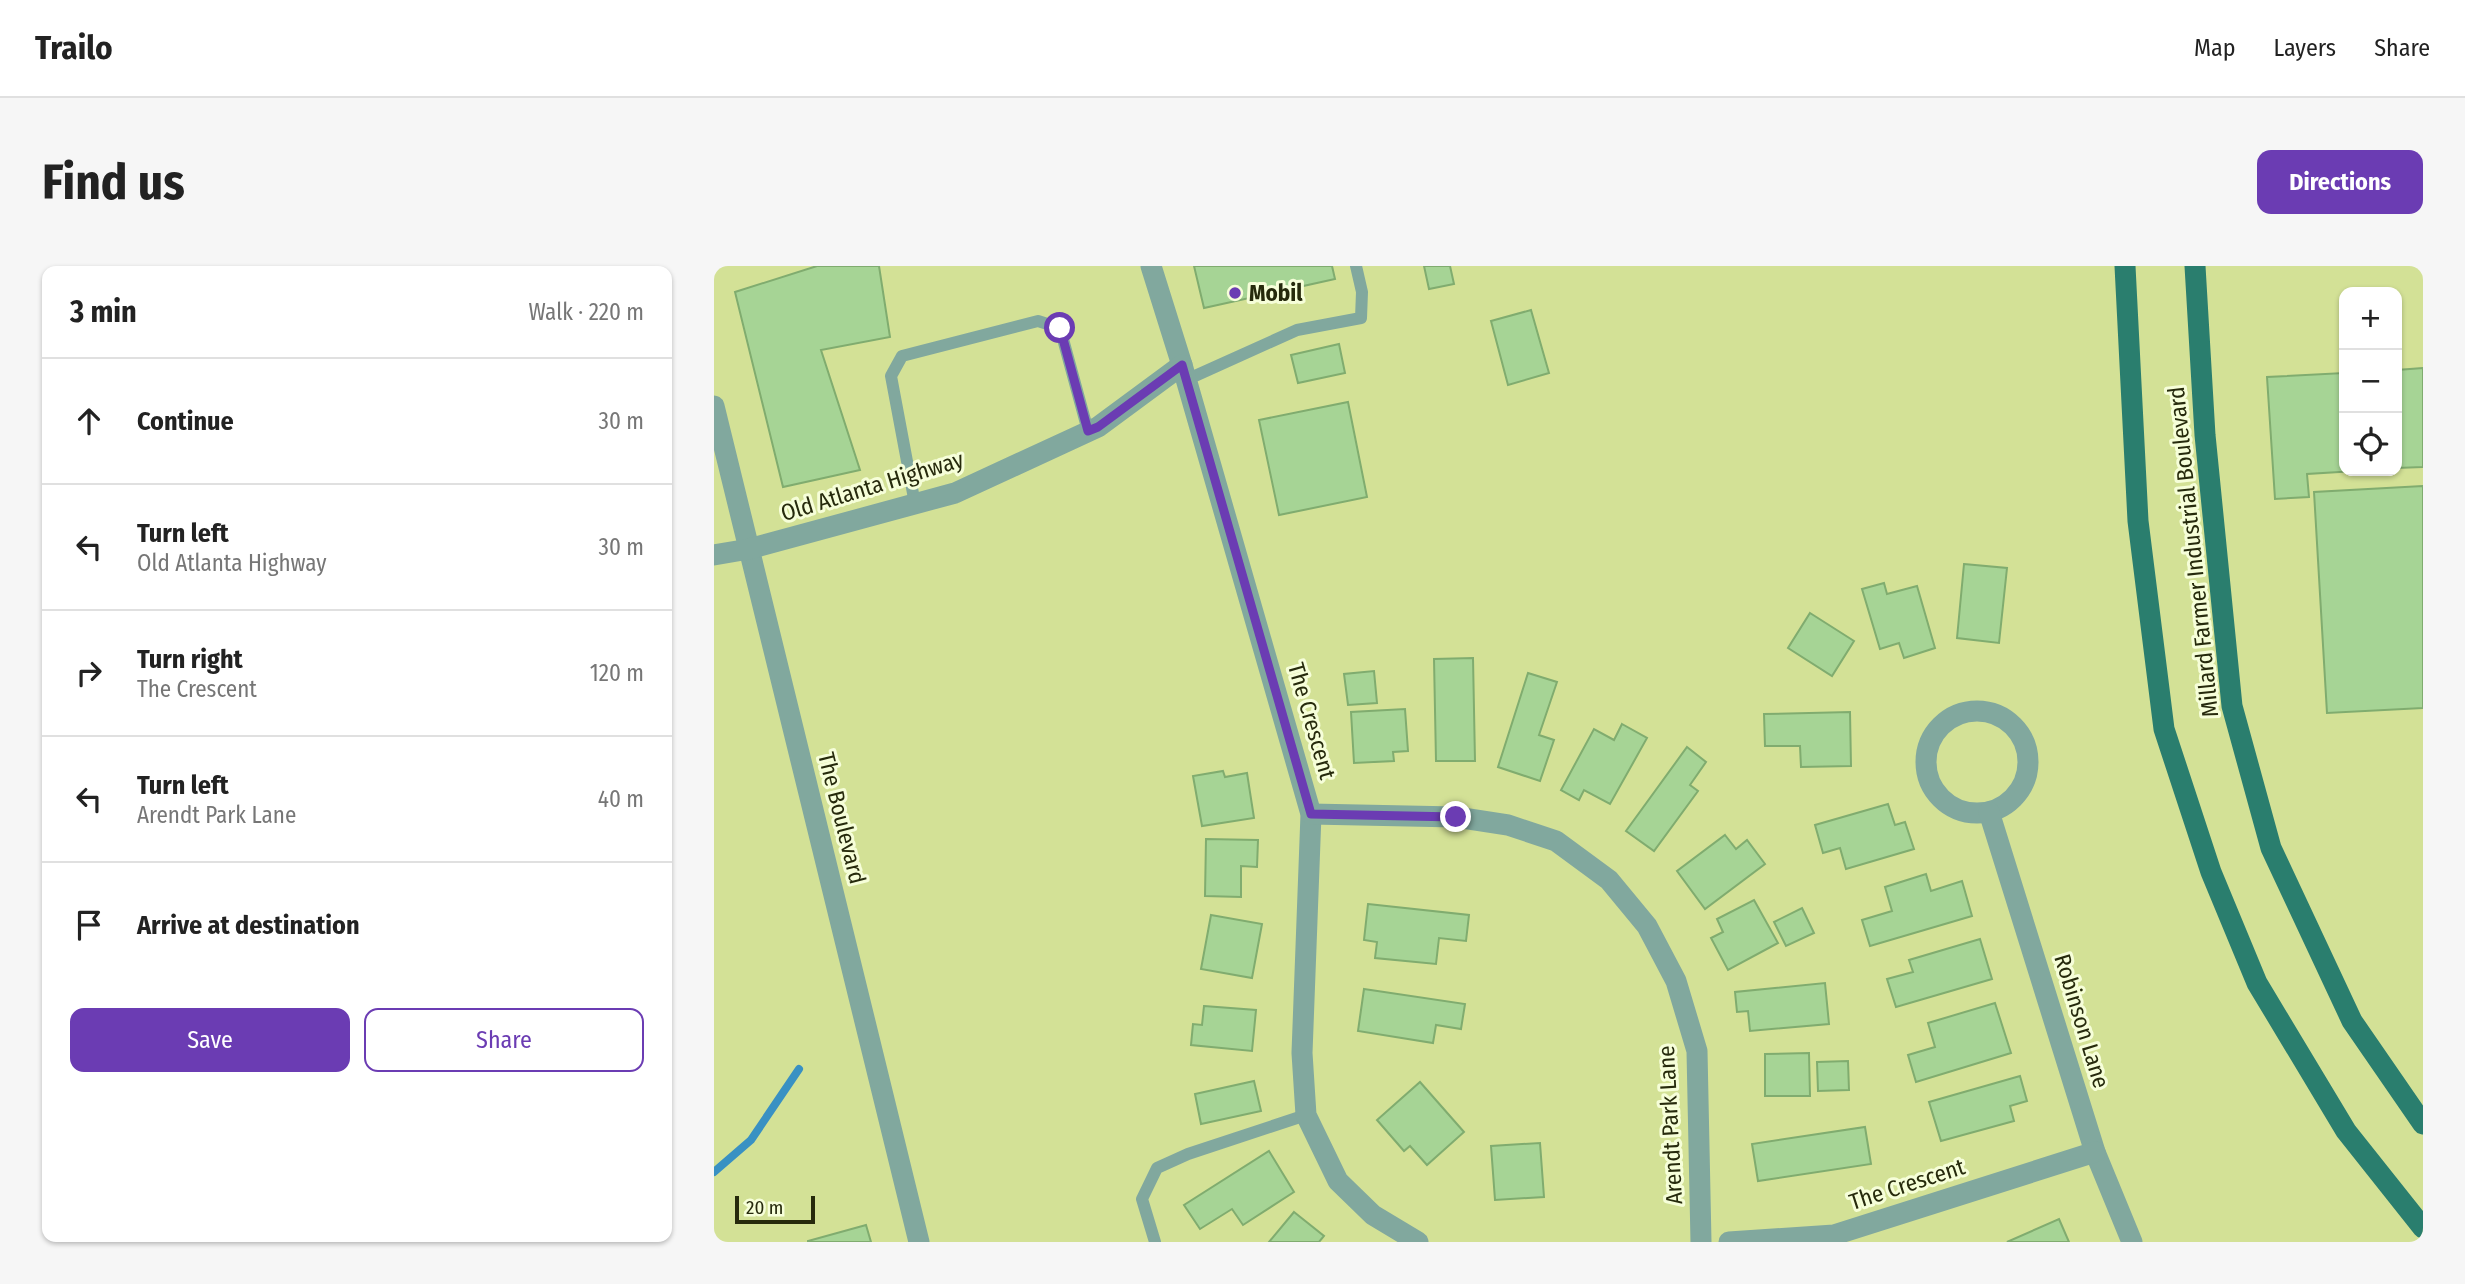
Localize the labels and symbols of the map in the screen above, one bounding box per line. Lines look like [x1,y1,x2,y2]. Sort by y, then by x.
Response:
place label: Mobil [1249,279,1303,307]
marker: Mobil [1227,285,1243,301]
route start [1044,312,1075,343]
street label: Millard Farmer Industrial Boulevard [2162,385,2224,719]
street label: Old Atlanta Highway [777,445,967,527]
street label: The Crescent [1282,660,1342,783]
street label: The Boulevard [812,749,872,887]
route end [1440,801,1471,832]
street label: Robinson Lane [2048,951,2116,1091]
street label: Arendt Park Lane [1652,1045,1688,1205]
street label: The Crescent [1846,1152,1969,1216]
scale bar [735,1193,816,1225]

